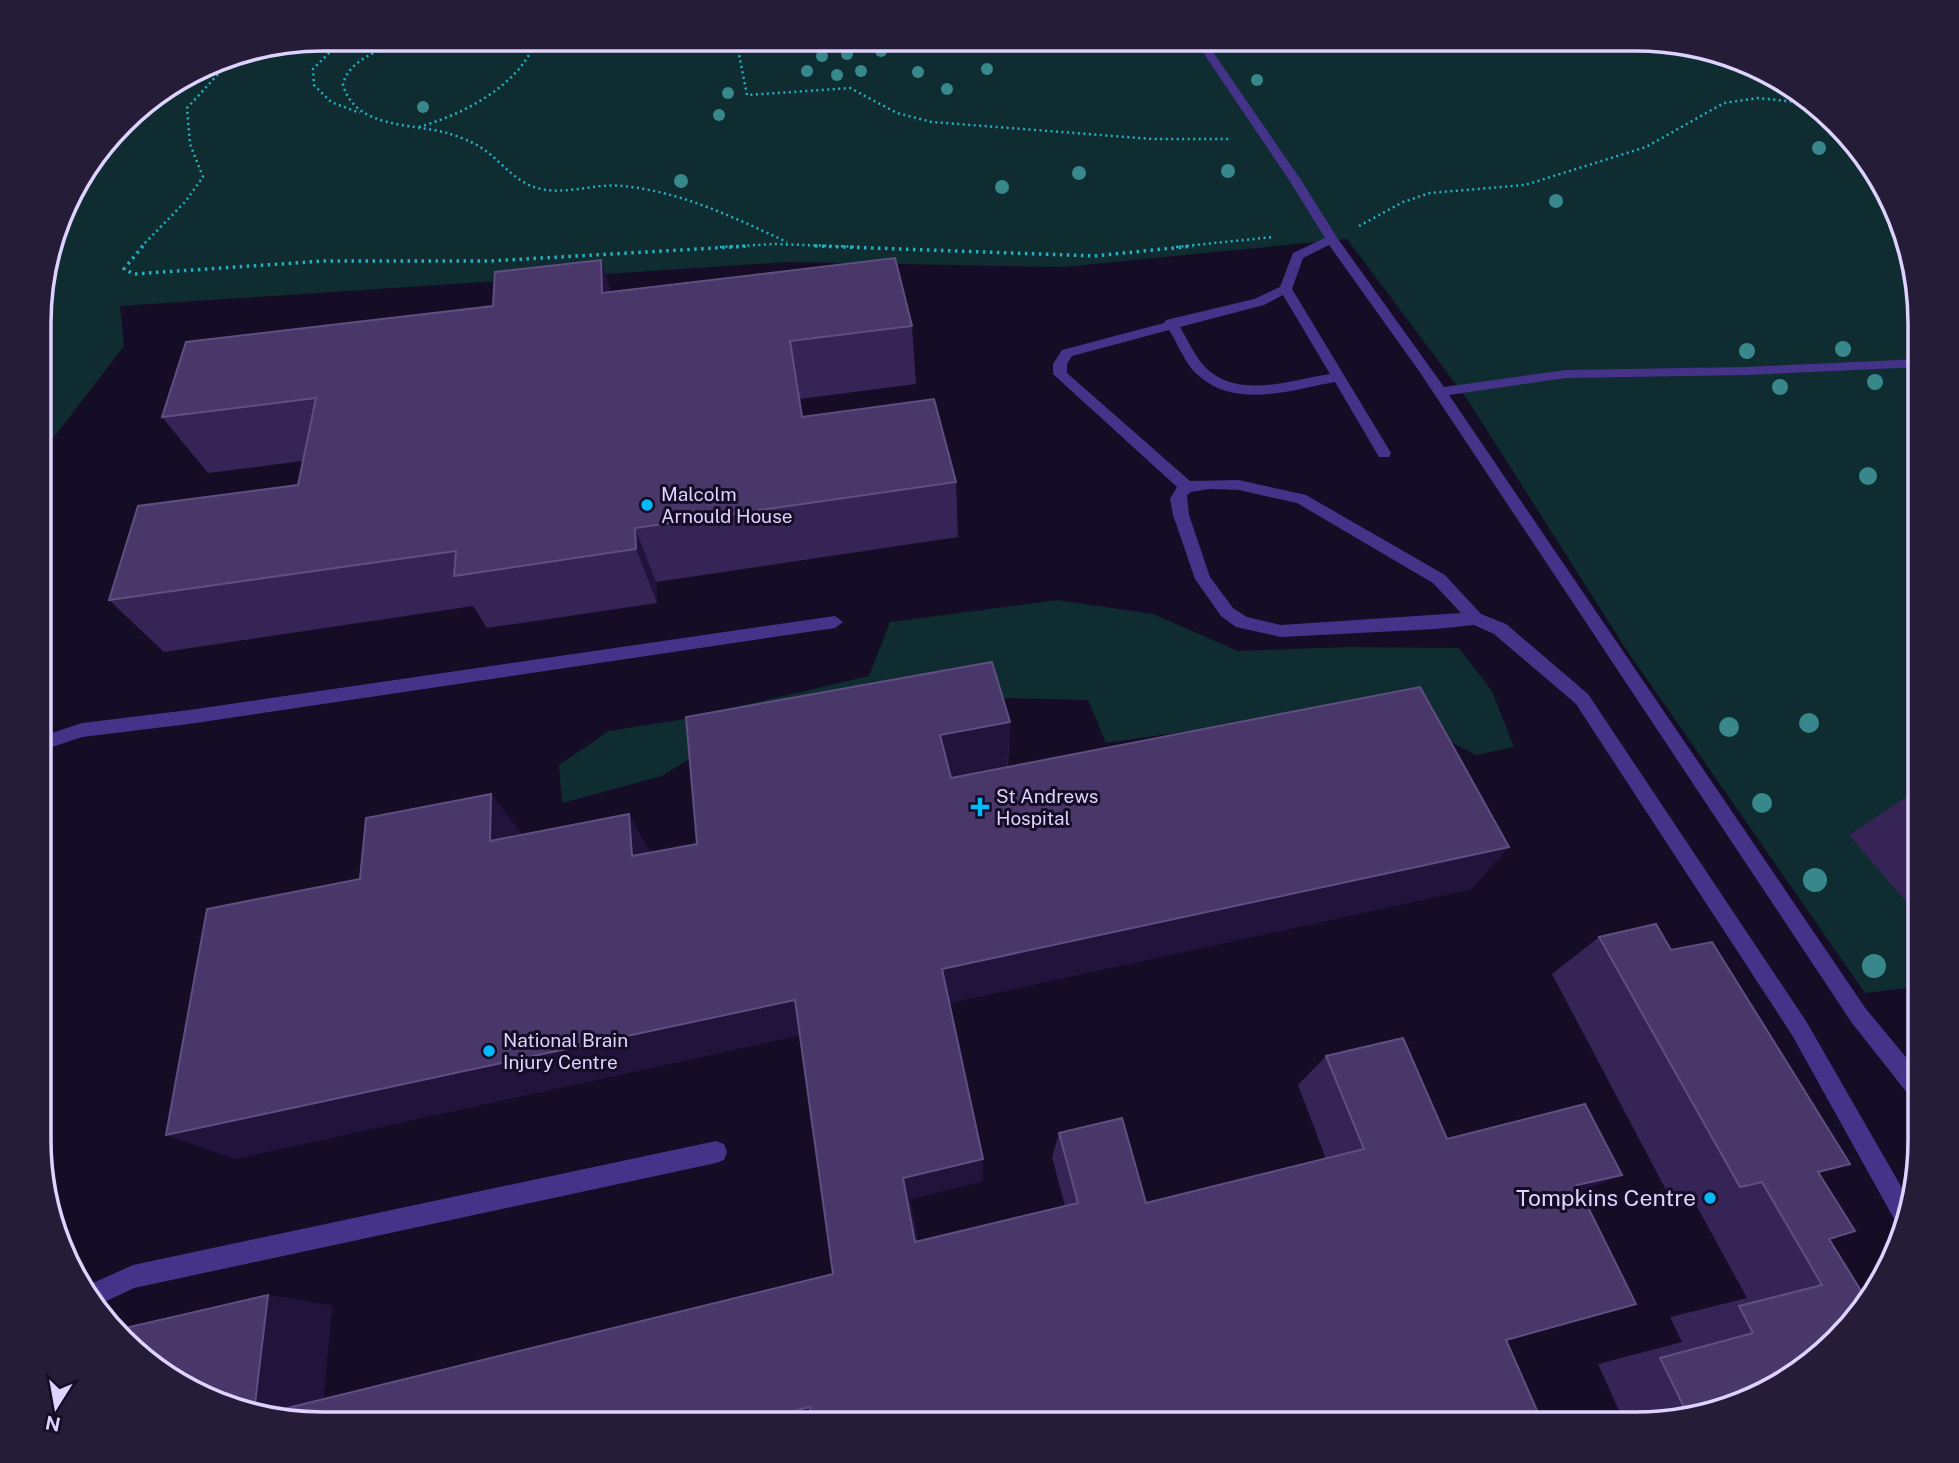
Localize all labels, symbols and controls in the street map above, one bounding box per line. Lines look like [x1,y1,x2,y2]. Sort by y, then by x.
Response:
place label: Malcolm Arnould House [661,483,793,527]
marker: Malcolm Arnould House [639,497,655,513]
place label: St Andrews Hospital [996,785,1098,829]
marker: St Andrews Hospital [970,797,990,817]
place label: National Brain Injury Centre [503,1029,628,1073]
marker: National Brain Injury Centre [481,1043,497,1059]
place label: Tompkins Centre [1516,1184,1696,1211]
marker: Tompkins Centre [1702,1190,1718,1206]
north arrow [21,1372,91,1442]
text: N [43,1411,62,1436]

